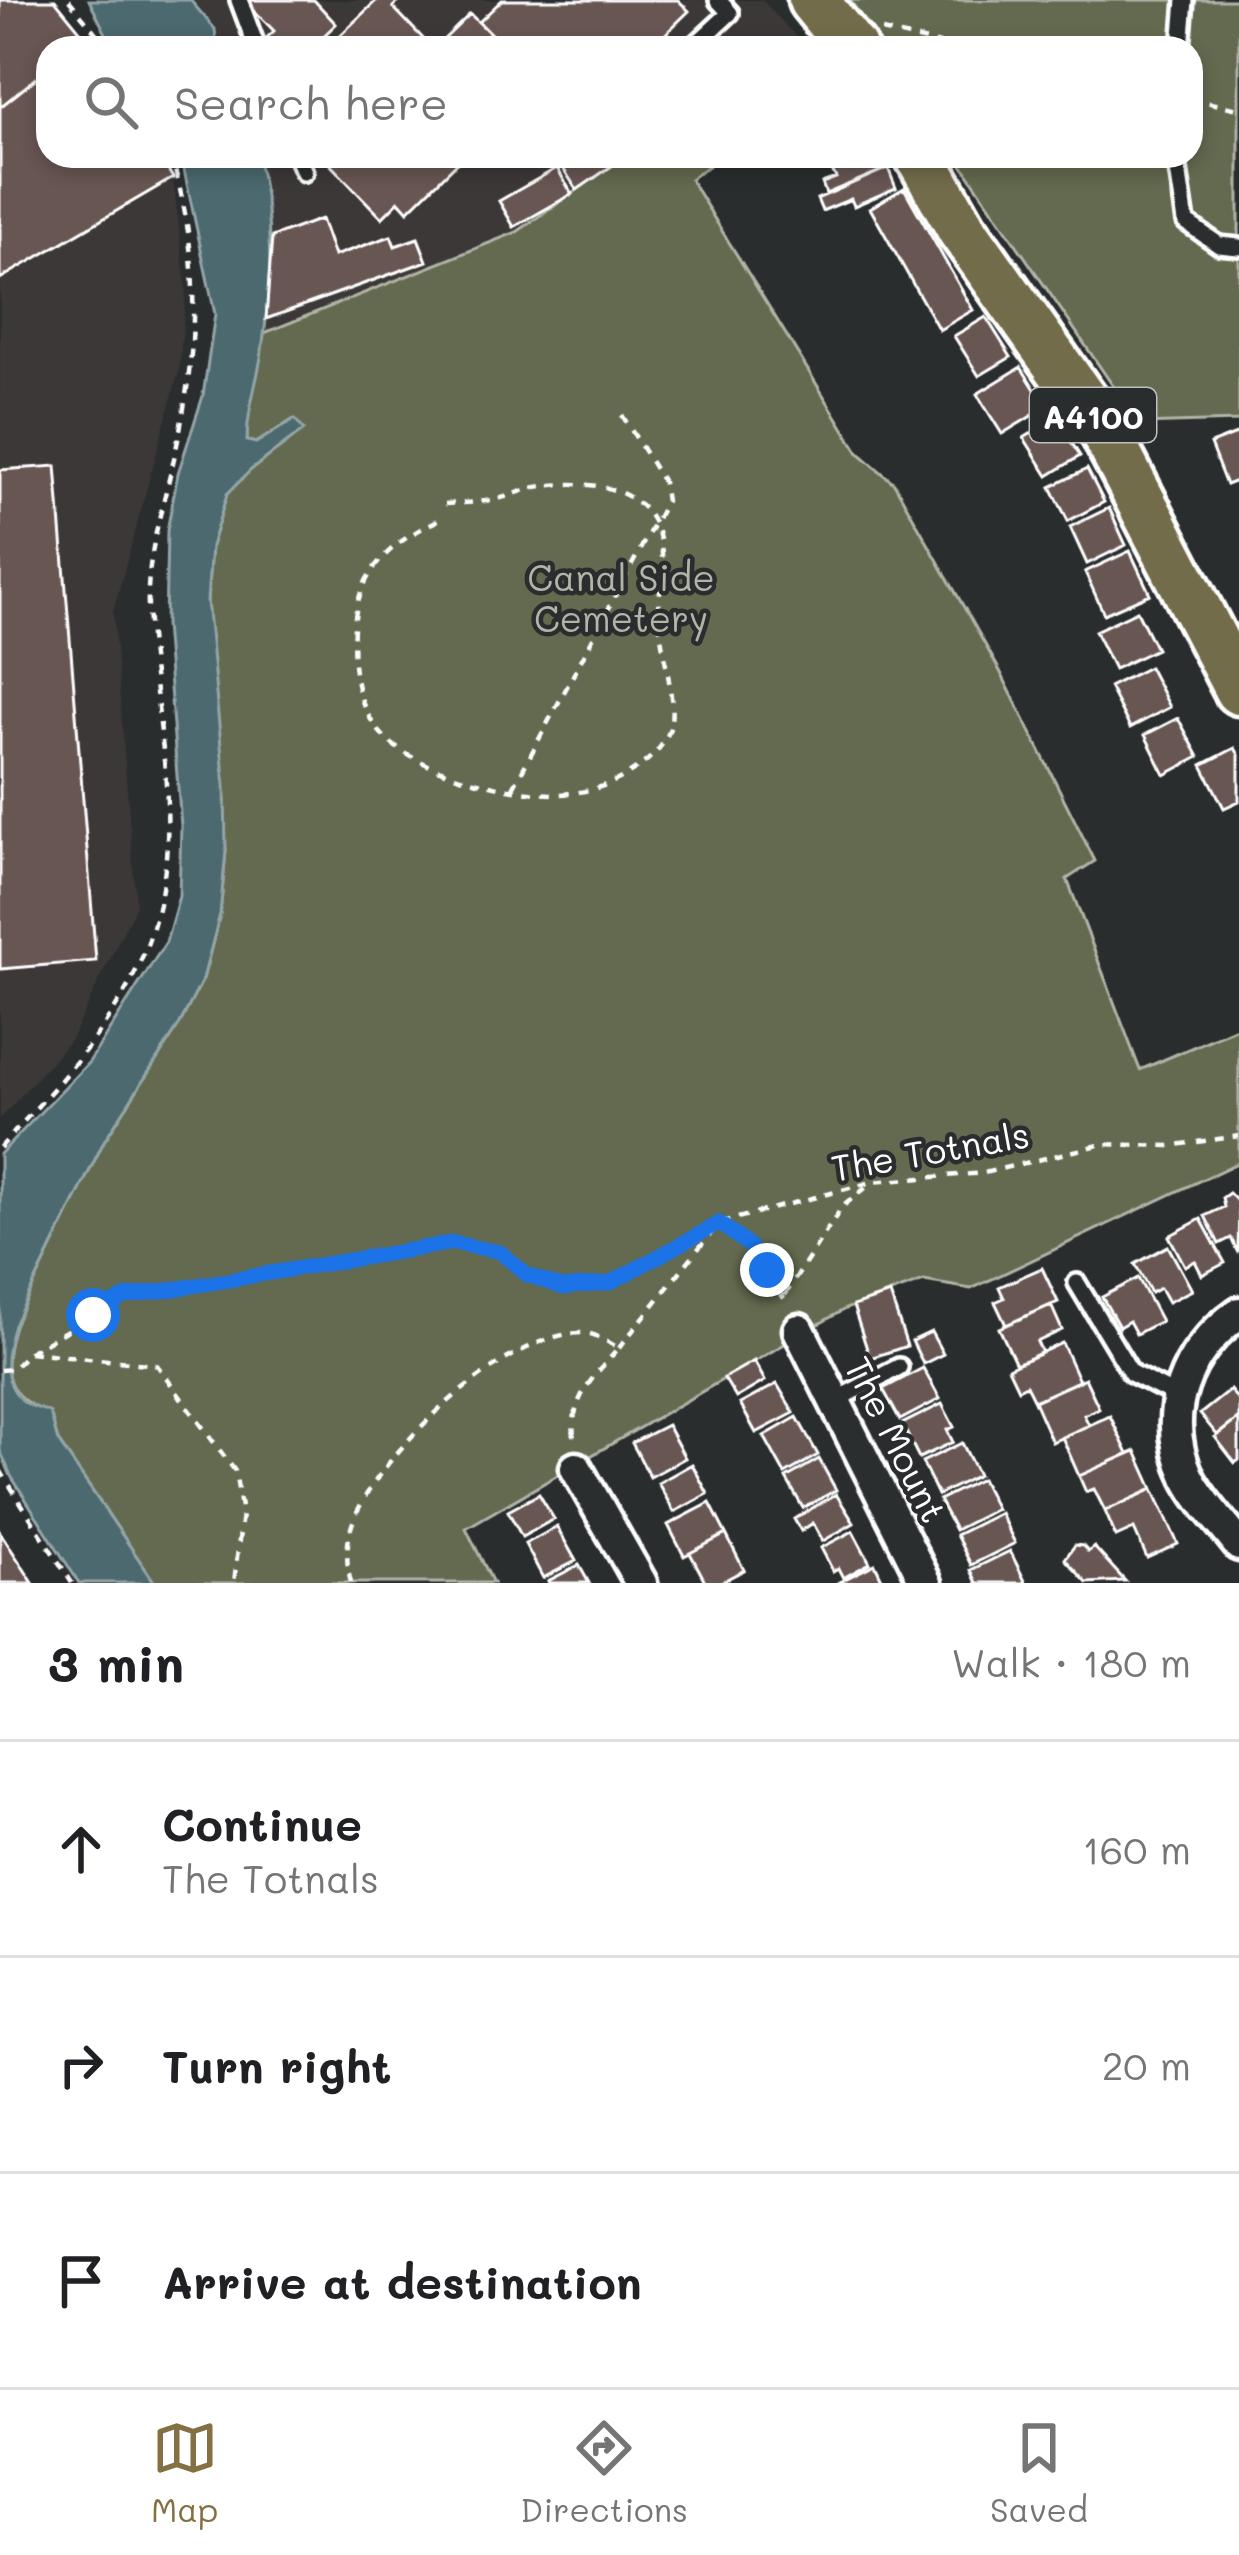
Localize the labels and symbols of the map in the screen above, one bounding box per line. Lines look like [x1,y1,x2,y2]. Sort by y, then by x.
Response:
road number: A4100 [1030,388,1156,442]
park label: Canal Side Cemetery [527,553,715,642]
street label: The Totnals [827,1109,1033,1191]
route end [740,1243,794,1297]
route start [66,1288,120,1342]
street label: The Mount [835,1348,959,1530]

